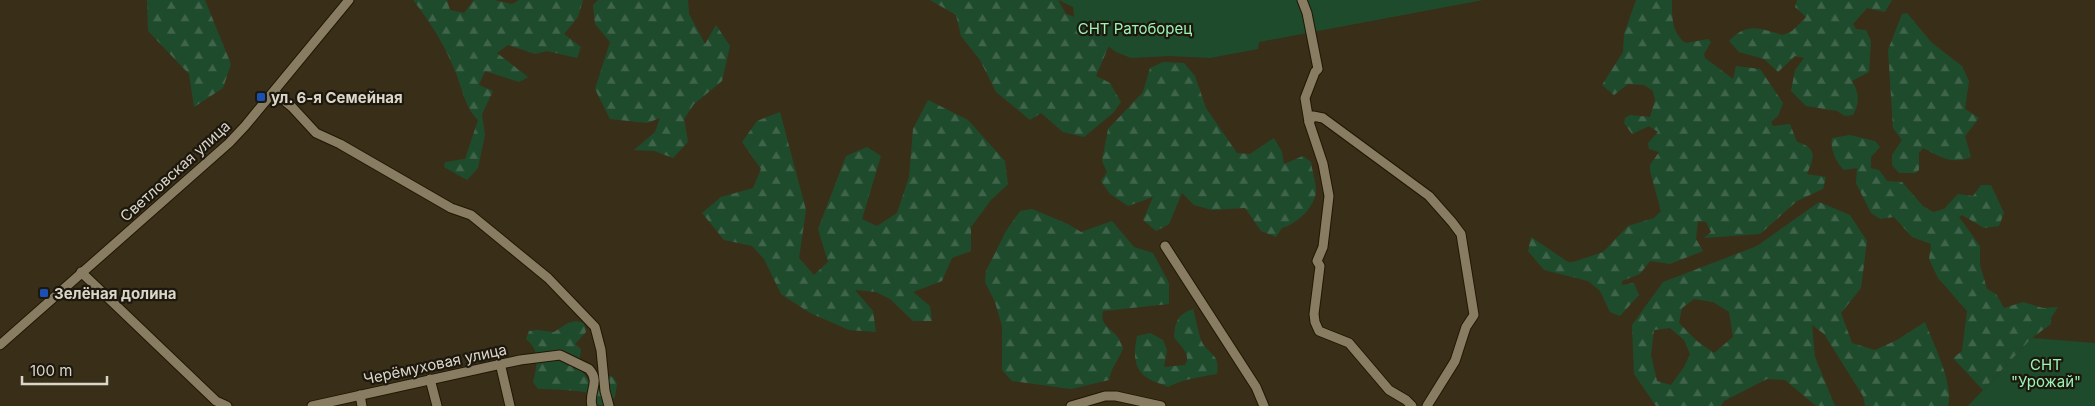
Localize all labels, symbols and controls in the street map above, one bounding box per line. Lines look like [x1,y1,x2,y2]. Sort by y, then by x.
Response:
park label: СНТ Ратоборец [1078,19,1192,38]
place label: ул. 6-я Семейная [271,88,403,107]
marker: ул. 6-я Семейная [255,91,267,103]
street label: Светловская улица [116,117,234,225]
place label: Зелёная долина [54,284,177,303]
marker: Зелёная долина [38,287,50,299]
street label: Черёмуховая улица [362,340,508,388]
scale bar [22,354,108,386]
park label: СНТ "Урожай" [2011,355,2081,391]
text: 100 m [30,361,72,380]

